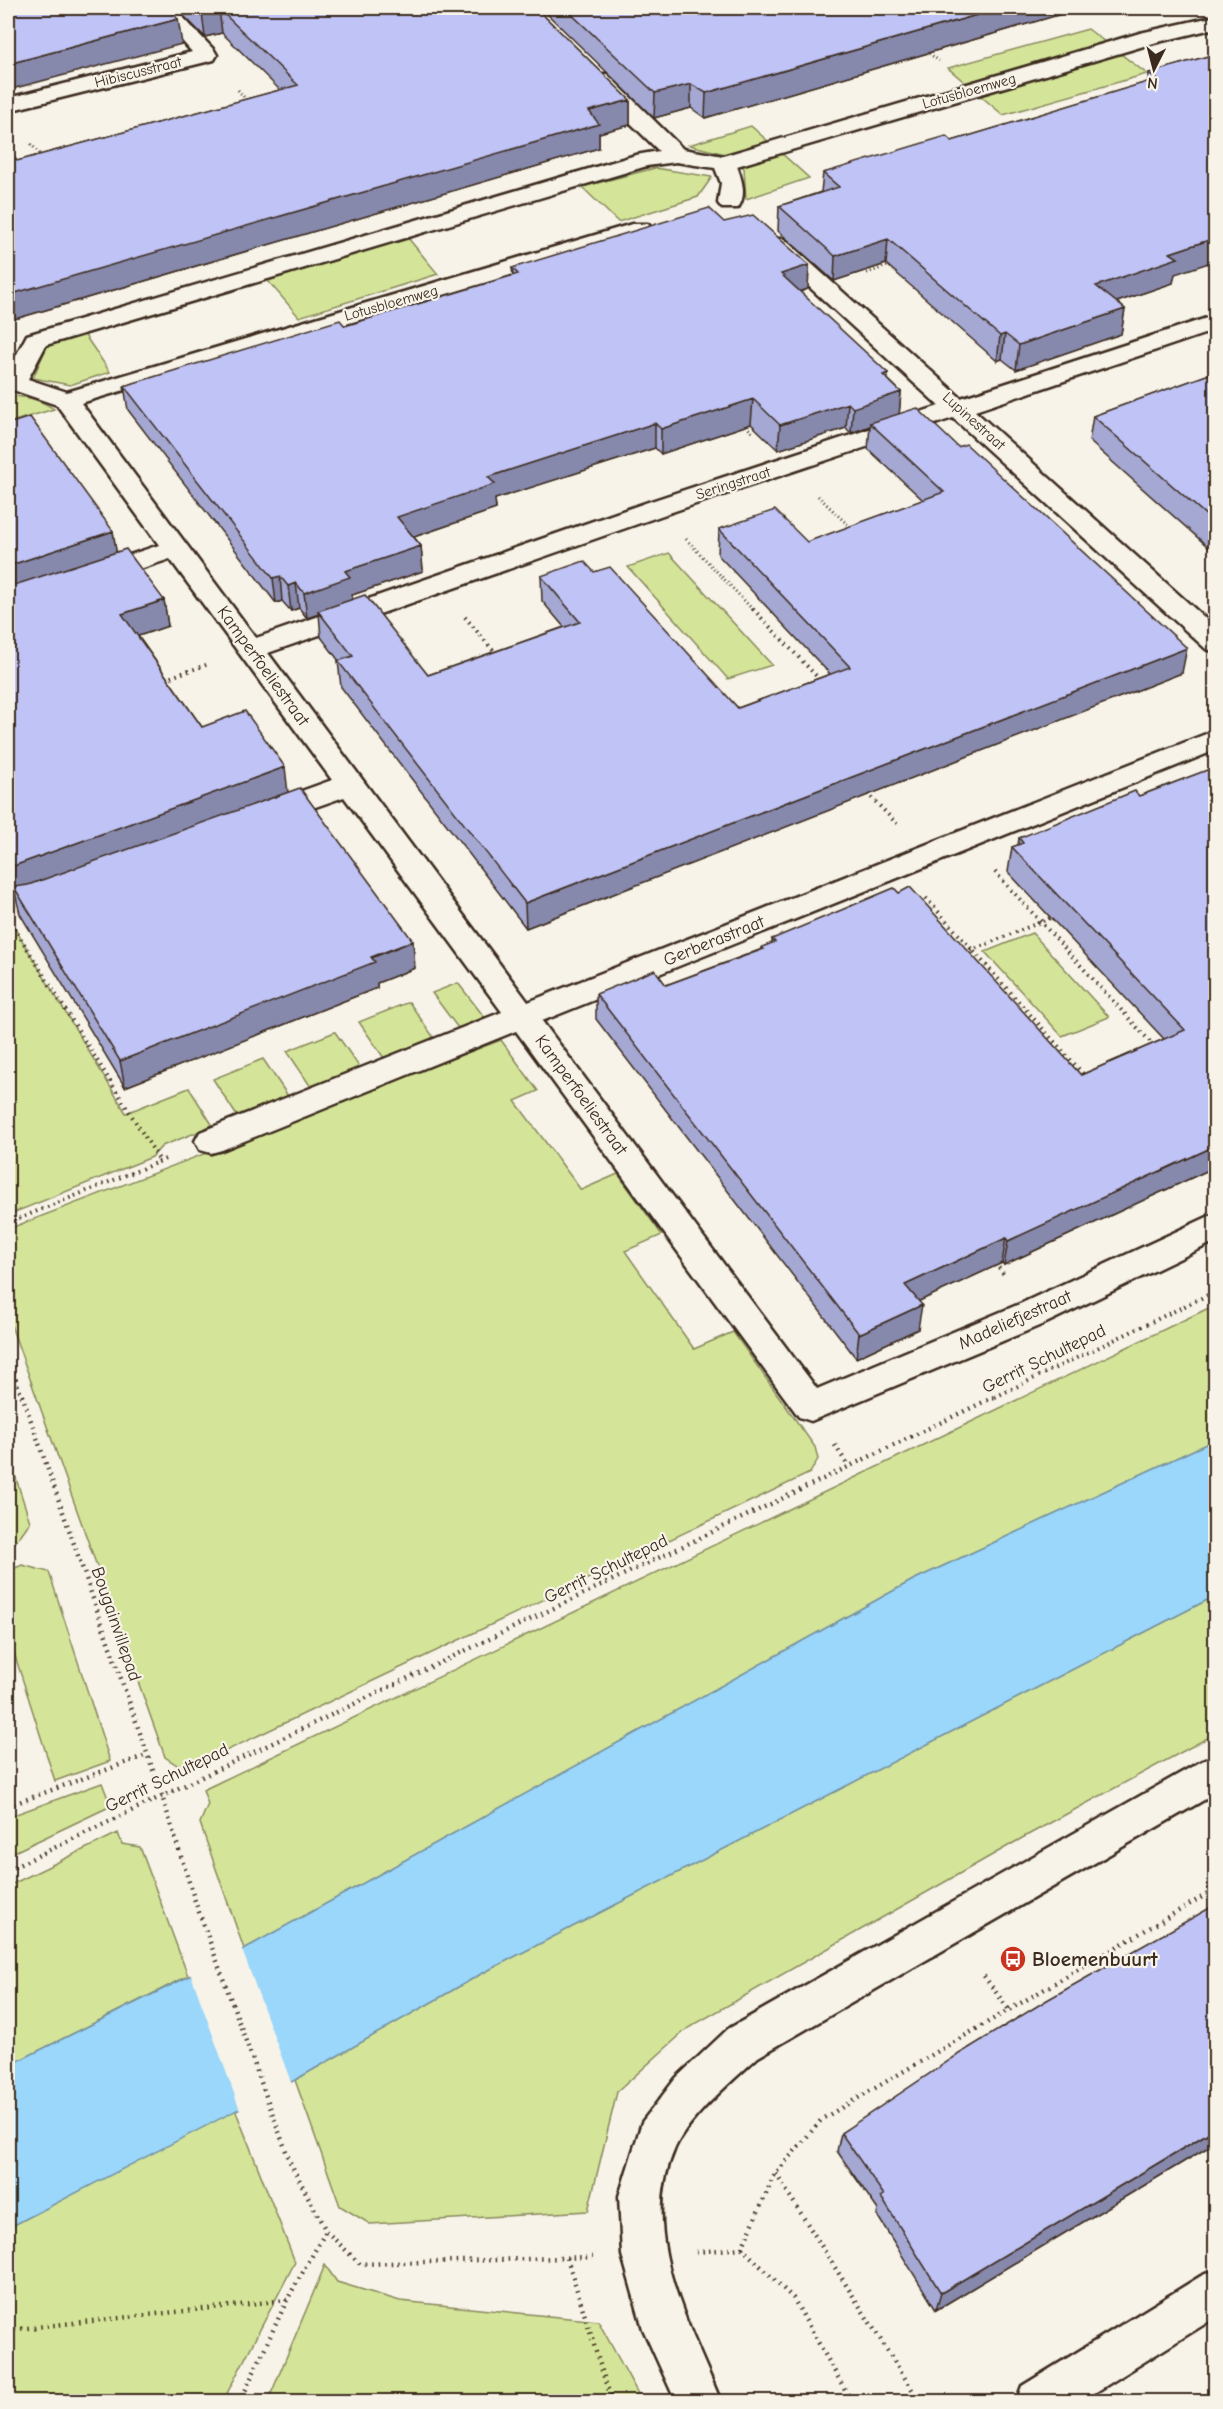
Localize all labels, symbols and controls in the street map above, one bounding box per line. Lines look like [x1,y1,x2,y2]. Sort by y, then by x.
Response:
north arrow [1124,39,1184,99]
street label: Hibiscusstraat [93,52,184,91]
street label: Lotusbloemweg [920,69,1018,113]
text: N [1146,73,1159,92]
street label: Lotusbloemweg [342,281,440,325]
street label: Lupinestraat [939,388,1010,454]
street label: Seringstraat [693,462,773,504]
street label: Kamperfoeliestraat [212,602,314,731]
street label: Gerberastraat [660,911,768,971]
street label: Kamperfoeliestraat [530,1031,632,1160]
street label: Madeliefjestraat [955,1285,1076,1354]
street label: Gerrit Schultepad [979,1320,1109,1398]
street label: Gerrit Schultepad [541,1530,671,1608]
street label: Bougainvillepad [87,1564,145,1684]
street label: Gerrit Schultepad [102,1739,232,1817]
bus stop icon: Bloemenbuurt [998,1944,1028,1974]
place label: Bloemenbuurt [1032,1947,1159,1971]

